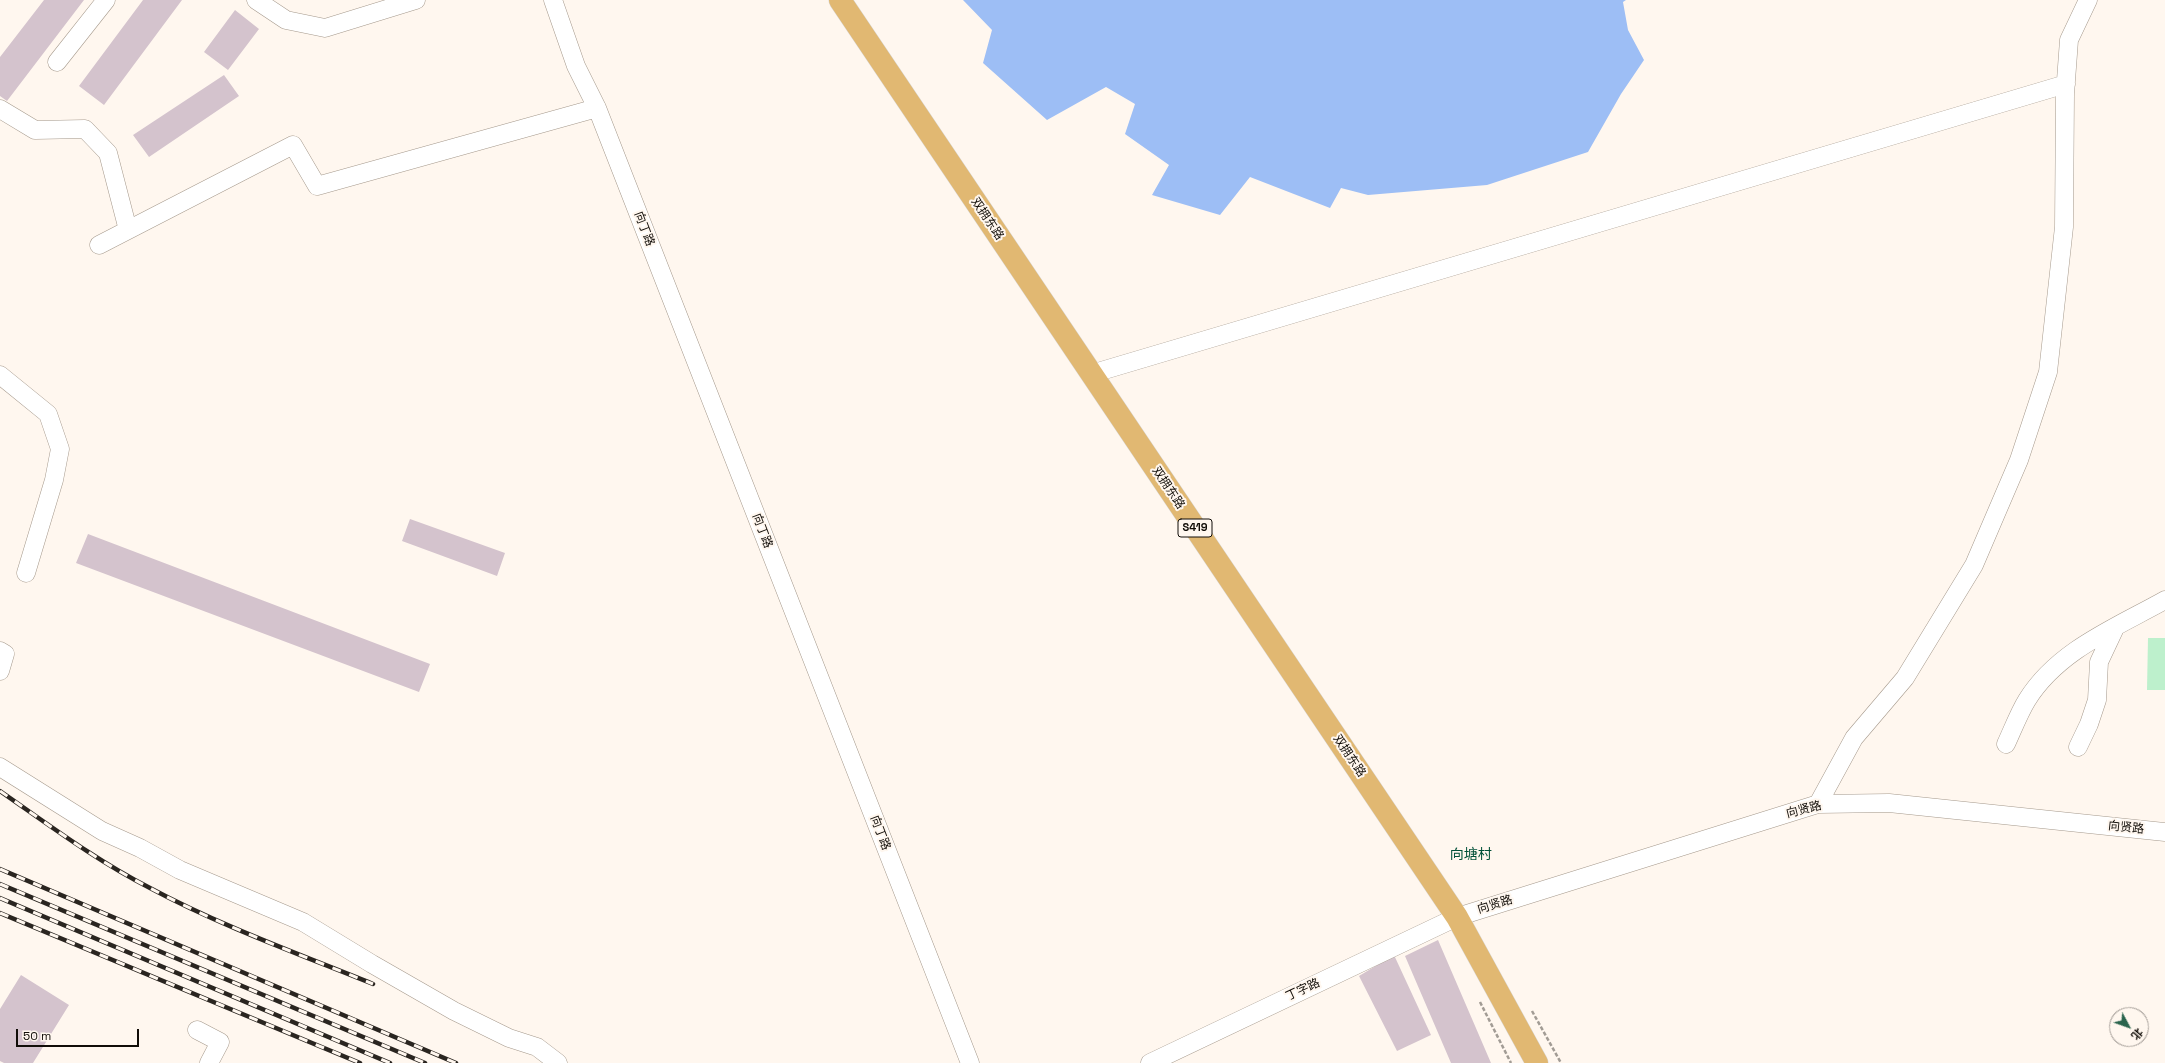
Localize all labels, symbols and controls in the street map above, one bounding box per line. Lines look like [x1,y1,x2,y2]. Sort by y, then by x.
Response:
street label: 双拥东路 [968,195,1006,243]
street label: 向丁路 [631,210,657,248]
street label: 双拥东路 [1149,464,1187,512]
street label: 向丁路 [749,512,775,550]
road number: S419 [1178,519,1212,537]
street label: 双拥东路 [1330,732,1368,780]
street label: 向贤路 [1785,799,1823,821]
street label: 向丁路 [867,814,893,852]
street label: 向贤路 [2107,819,2145,837]
district label: 向塘村 [1450,847,1492,863]
street label: 向贤路 [1476,893,1514,917]
street label: 丁字路 [1284,976,1322,1004]
north arrow [2109,1007,2149,1047]
scale bar [18,1021,141,1047]
text: 北 [2128,1025,2146,1043]
text: 50 m [23,1028,51,1044]

